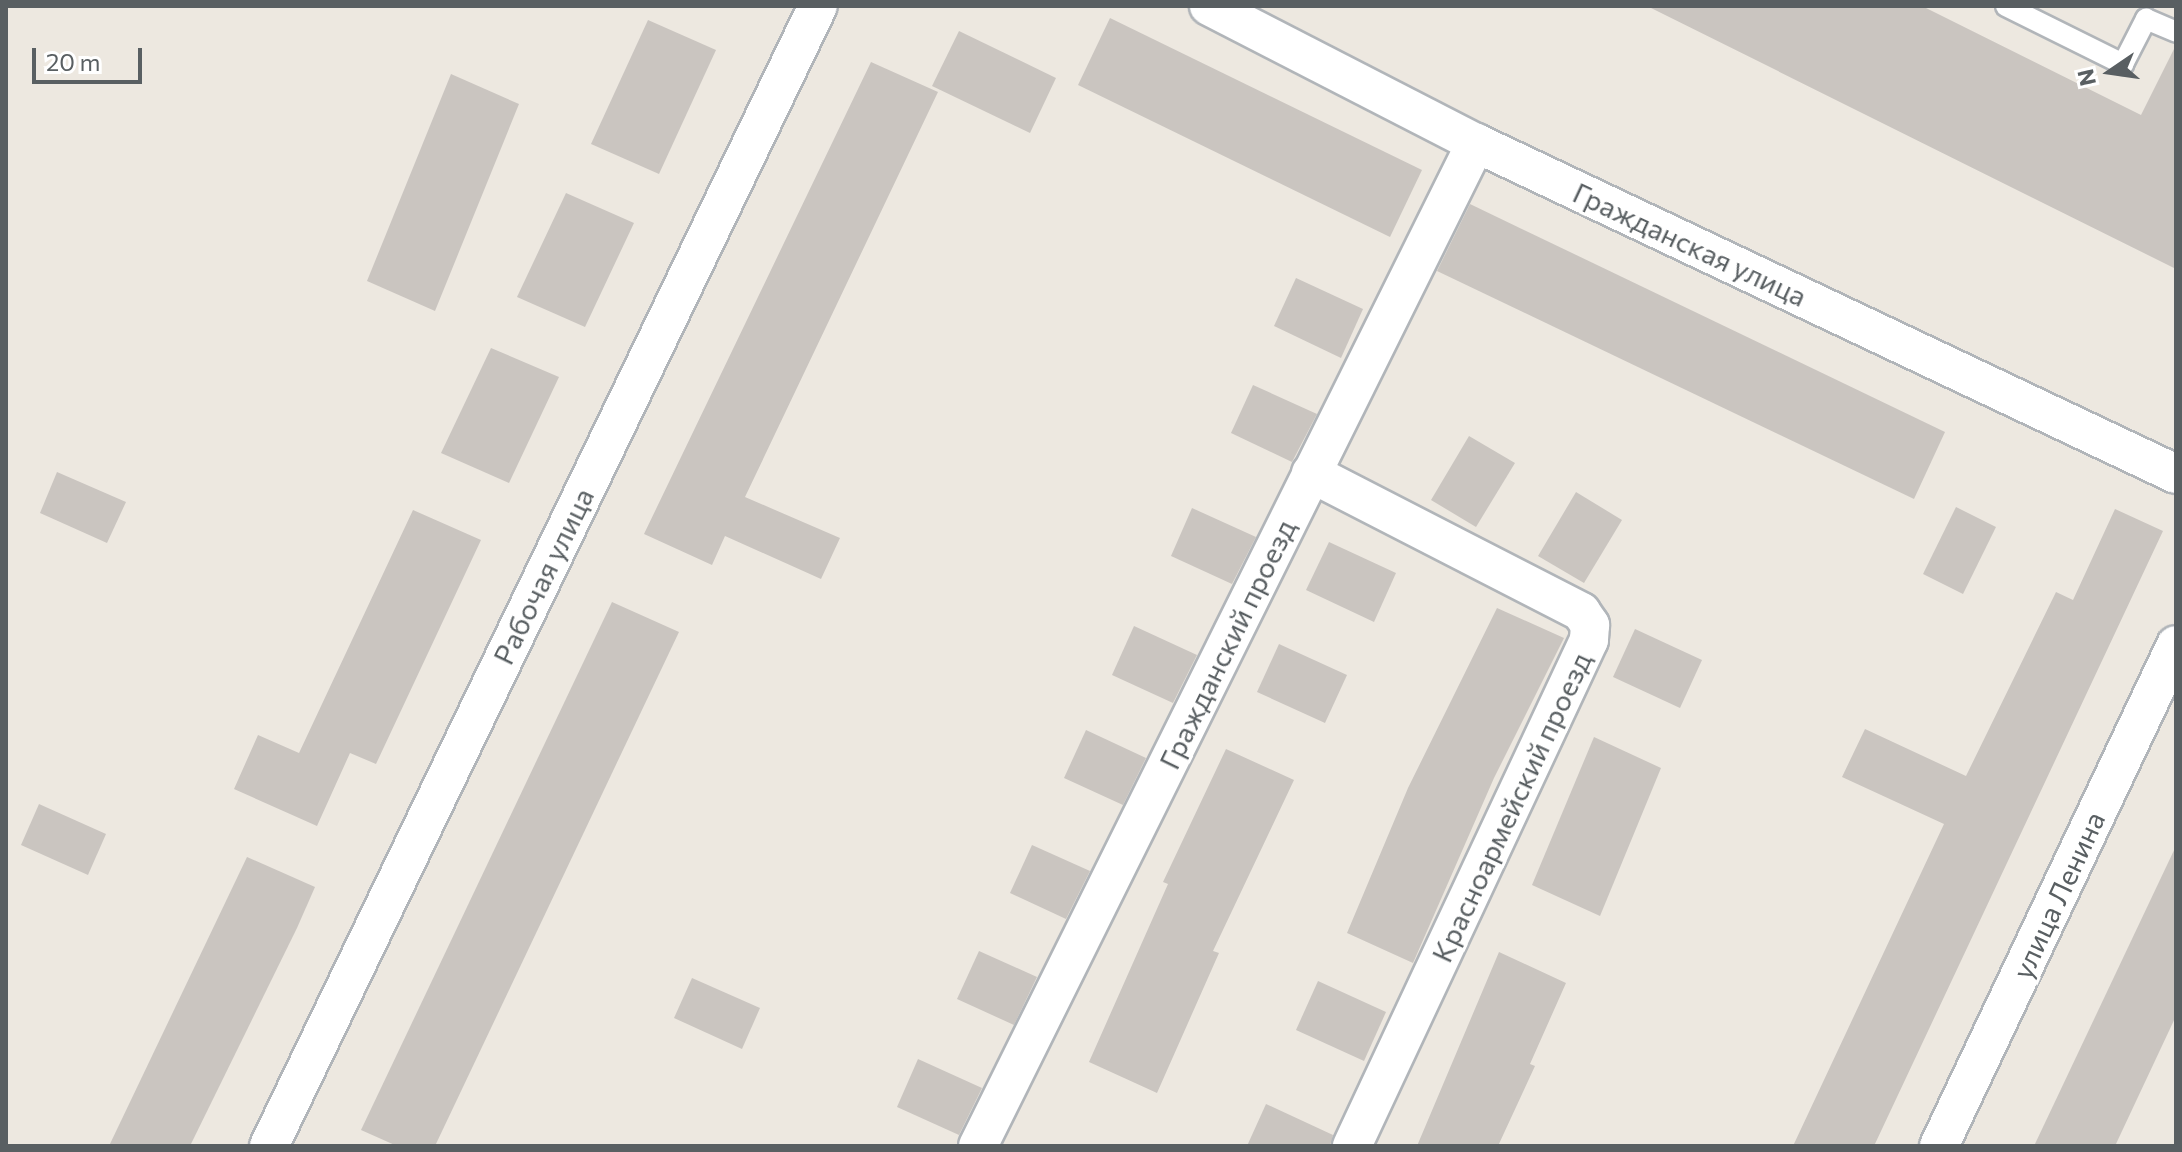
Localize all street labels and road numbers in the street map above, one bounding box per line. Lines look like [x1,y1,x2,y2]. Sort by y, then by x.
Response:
street label: Гражданская улица [1568,175,1812,313]
street label: Рабочая улица [486,482,600,670]
street label: Гражданский проезд [1152,514,1302,774]
street label: Красноармейский проезд [1424,647,1598,967]
street label: улица Ленина [2005,806,2111,984]

